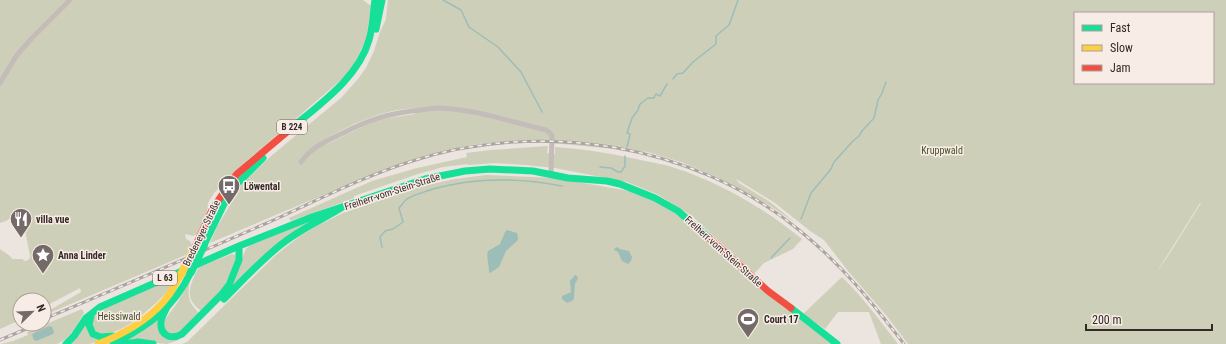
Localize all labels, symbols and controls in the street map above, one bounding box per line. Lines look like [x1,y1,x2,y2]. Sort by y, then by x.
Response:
legend [1074,12,1214,84]
text: Fast [1110,21,1131,35]
text: Slow [1110,41,1133,55]
text: Jam [1110,61,1131,75]
road number: B 224 [277,120,307,134]
park label: Kruppwald [921,145,963,156]
street label: Freiherr-vom-Stein-Straße [343,171,442,212]
bus stop icon: Löwental [216,173,242,206]
place label: Löwental [244,181,280,192]
street label: Bredeneyer Straße [181,198,222,268]
restaurant icon: villa vue [8,206,34,239]
place label: villa vue [36,214,69,225]
street label: Freiherr-vom-Stein-Straße [683,214,765,289]
place icon: Anna Linder [30,242,56,275]
place label: Anna Linder [58,250,107,261]
road number: L 63 [153,271,177,285]
north arrow [12,292,52,332]
text: N [33,303,48,314]
sports icon: Court 17 [735,306,761,339]
scale bar [1086,306,1212,332]
park label: Heissiwald [97,311,141,322]
text: 200 m [1092,313,1122,327]
place label: Court 17 [764,314,799,325]

